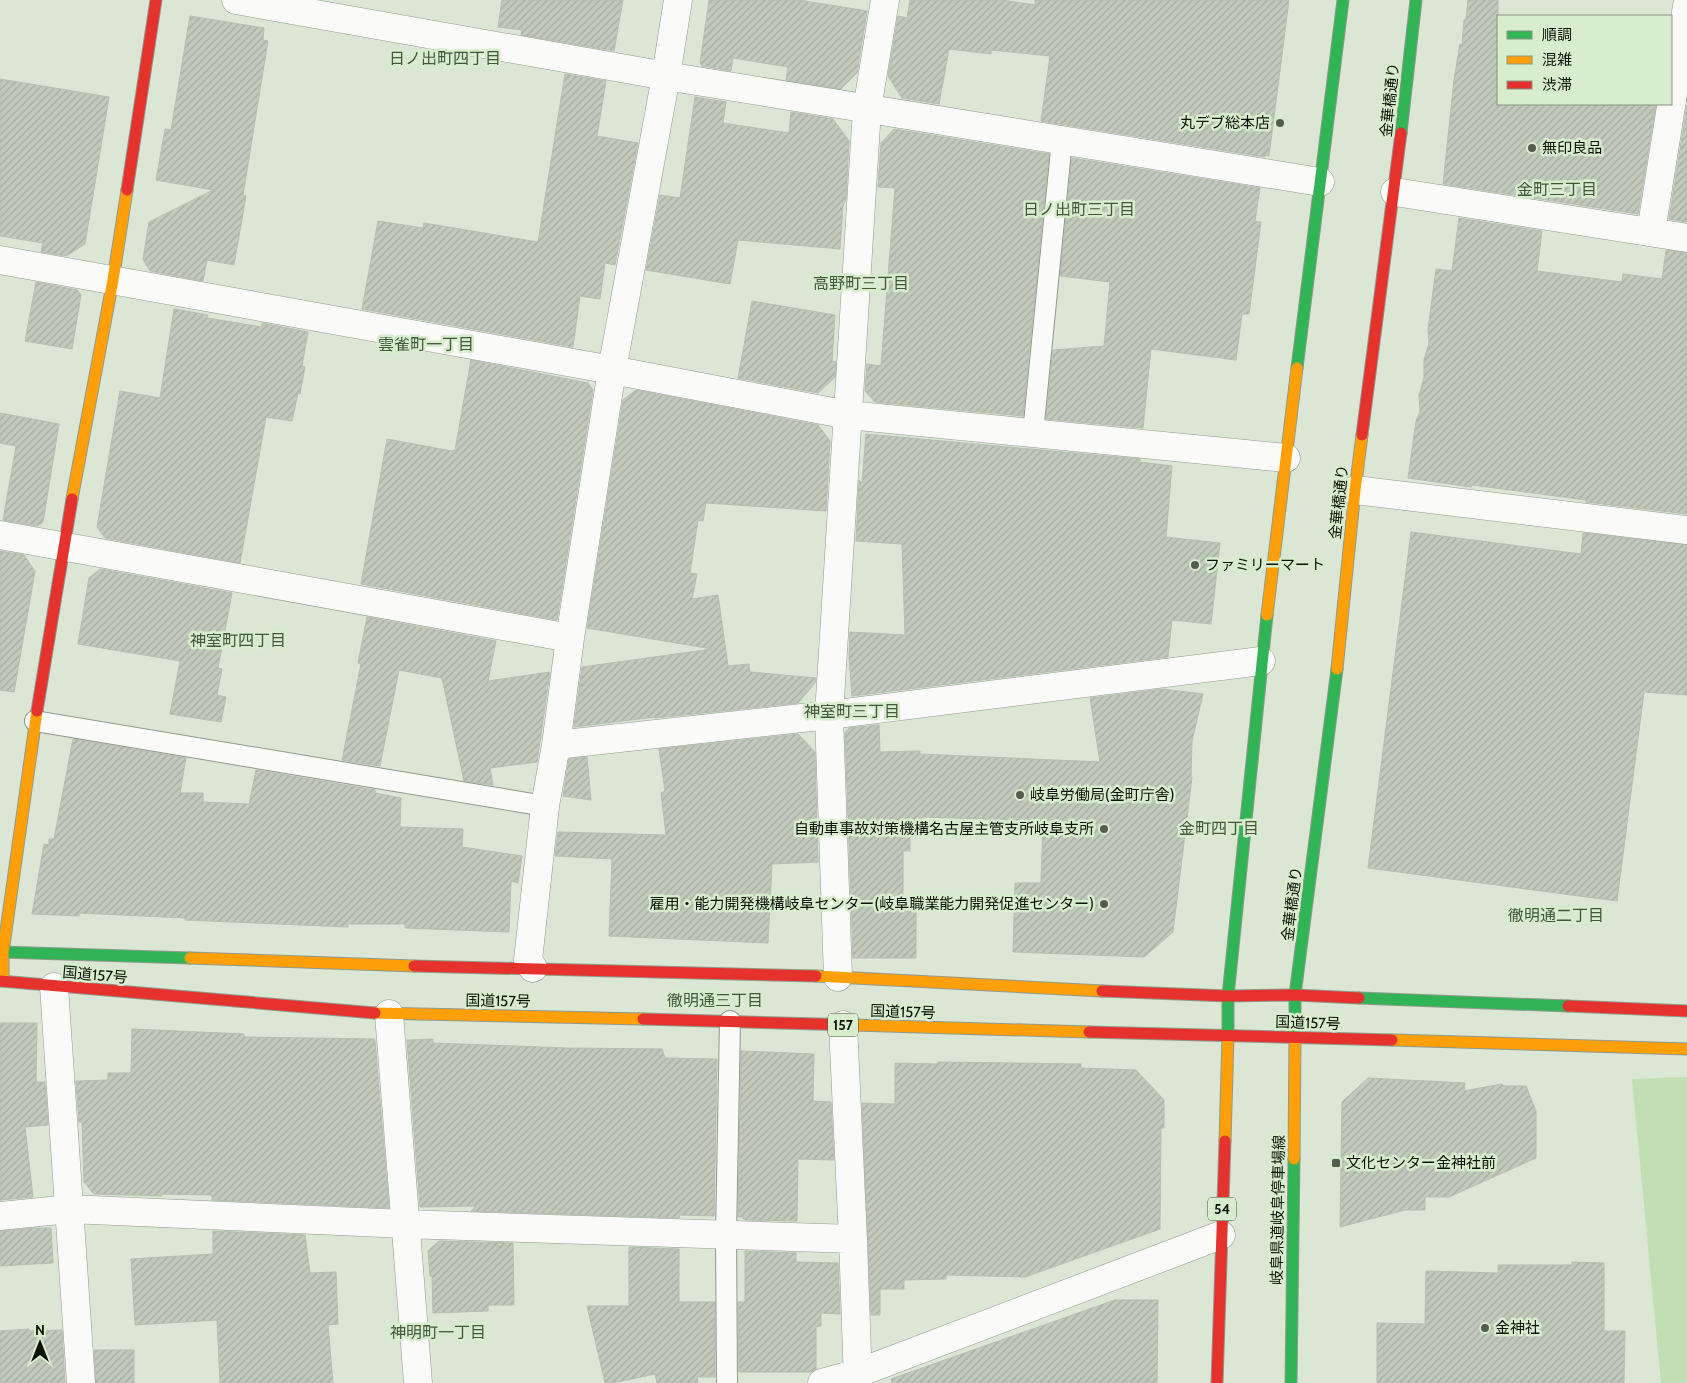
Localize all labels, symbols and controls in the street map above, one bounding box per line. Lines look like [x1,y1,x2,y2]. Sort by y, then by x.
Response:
legend [1497,15,1672,105]
text: 順調 [1542,26,1572,44]
district label: 日ノ出町四丁目 [389,49,501,68]
text: 混雑 [1542,51,1572,69]
street label: 金華橋通り [1377,62,1403,138]
text: 渋滞 [1542,76,1572,94]
place label: 丸デブ総本店 [1180,114,1270,132]
marker: 丸デブ総本店 [1274,117,1286,129]
place label: 無印良品 [1542,139,1602,157]
marker: 無印良品 [1526,142,1538,154]
district label: 金町三丁目 [1517,180,1597,199]
district label: 日ノ出町三丁目 [1023,200,1135,219]
district label: 高野町三丁目 [813,274,909,293]
district label: 雲雀町一丁目 [378,335,474,354]
street label: 金華橋通り [1326,464,1352,540]
place label: ファミリーマート [1205,556,1325,574]
marker: ファミリーマート [1189,559,1201,571]
district label: 神室町四丁目 [190,631,286,650]
district label: 神室町三丁目 [804,702,900,721]
place label: 岐阜労働局(金町庁舎) [1030,786,1174,804]
marker: 岐阜労働局(金町庁舎) [1014,789,1026,801]
district label: 金町四丁目 [1179,819,1259,838]
place label: 自動車事故対策機構名古屋主管支所岐阜支所 [794,820,1094,838]
marker: 自動車事故対策機構名古屋主管支所岐阜支所 [1098,823,1110,835]
street label: 金華橋通り [1278,866,1306,942]
place label: 雇用・能力開発機構岐阜センター(岐阜職業能力開発促進センター) [650,895,1094,913]
marker: 雇用・能力開発機構岐阜センター(岐阜職業能力開発促進センター) [1098,898,1110,910]
district label: 徹明通二丁目 [1508,906,1604,925]
street label: 国道157号 [62,963,128,987]
street label: 国道157号 [465,991,531,1011]
district label: 徹明通三丁目 [667,991,763,1010]
street label: 国道157号 [870,1002,936,1022]
street label: 国道157号 [1275,1013,1341,1033]
road number: 157 [828,1014,858,1036]
street label: 岐阜県道岐阜停車場線 [1268,1135,1288,1285]
place label: 文化センター金神社前 [1346,1154,1496,1172]
marker: 文化センター金神社前 [1330,1157,1342,1169]
road number: 54 [1208,1198,1236,1220]
north arrow [15,1318,65,1368]
place label: 金神社 [1495,1319,1540,1337]
text: N [35,1321,45,1339]
marker: 金神社 [1479,1322,1491,1334]
district label: 神明町一丁目 [390,1323,486,1342]

